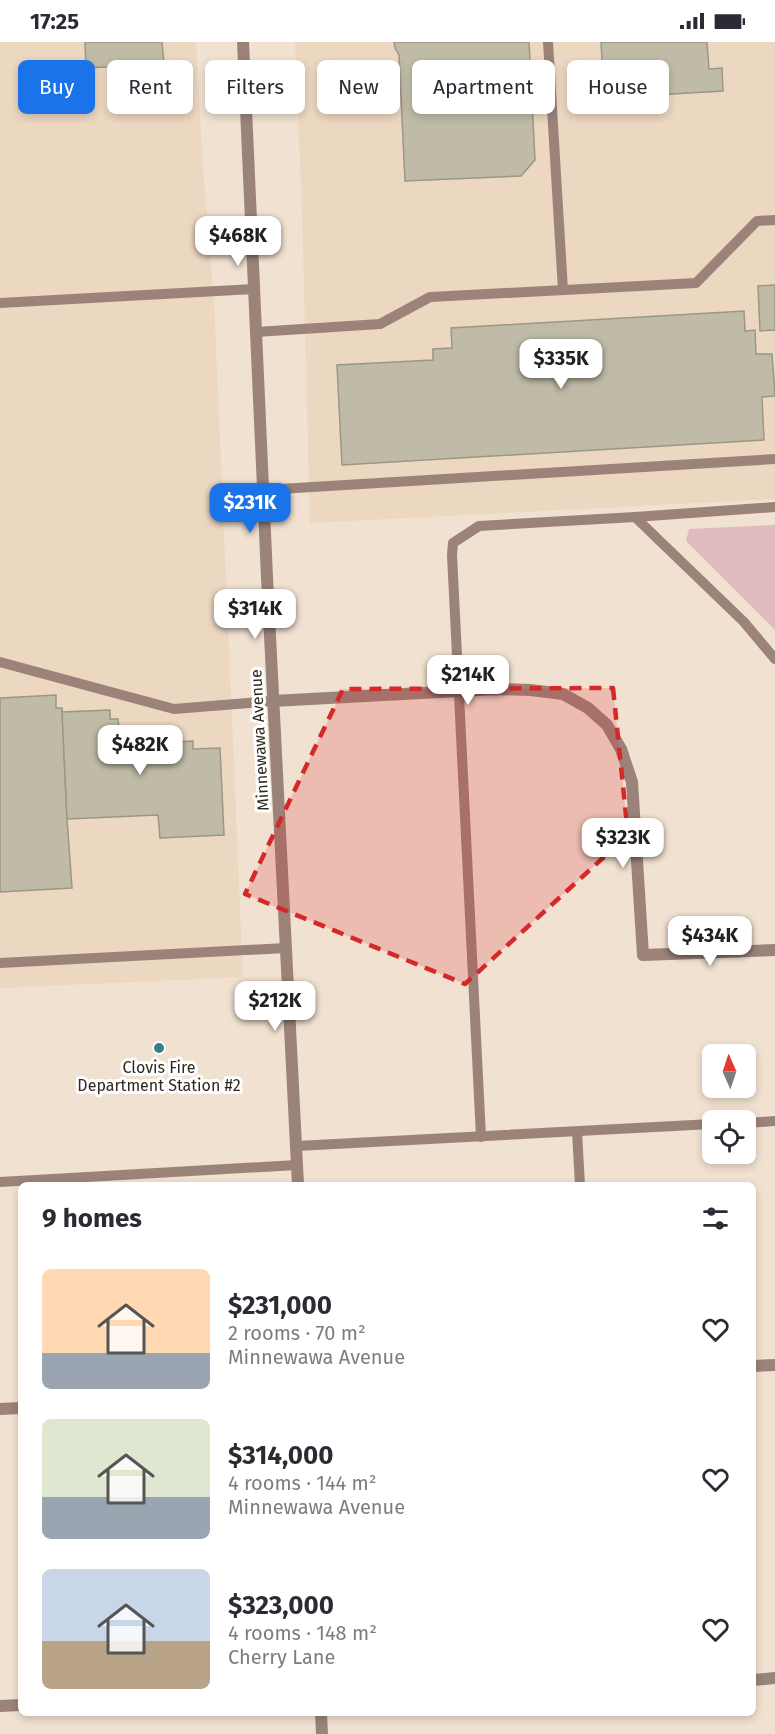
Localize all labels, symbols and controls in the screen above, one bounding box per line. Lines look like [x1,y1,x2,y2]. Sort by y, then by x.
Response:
text: 17:25 [30,8,79,35]
chip: Buy [18,60,95,114]
chip: Rent [107,60,193,114]
chip: Filters [205,60,305,114]
chip: New [317,60,400,114]
chip: Apartment [412,60,555,114]
chip: House [567,60,669,114]
pin: $468K [196,216,280,267]
text: $468K [209,223,267,247]
pin: $335K [519,339,603,390]
text: $335K [533,346,589,370]
pin: $231K [208,483,292,534]
text: $231K [224,490,276,514]
pin: $314K [213,589,297,640]
text: $314K [228,596,282,620]
pin: $214K [426,655,510,706]
text: $214K [441,662,495,686]
street label: Minnewawa Avenue [246,669,273,811]
pin: $482K [98,725,182,776]
text: $482K [112,732,168,756]
pin: $323K [581,818,665,869]
text: $323K [596,825,650,849]
pin: $434K [668,916,752,967]
text: $434K [682,923,738,947]
pin: $212K [233,981,317,1032]
text: $212K [249,988,301,1012]
marker: Clovis Fire Department Station #2 [152,1041,166,1055]
north arrow [702,1044,756,1098]
map controls [702,1044,756,1164]
place label: Clovis Fire Department Station #2 [77,1058,241,1095]
button: locate [702,1110,756,1164]
icon: filters [699,1202,732,1235]
text: 9 homes [42,1203,142,1234]
text: $231,000 [228,1290,332,1321]
icon: home [90,1293,162,1365]
icon: heart [699,1313,732,1346]
text: 2 rooms · 70 m² [228,1321,366,1345]
text: Minnewawa Avenue [228,1345,405,1369]
text: $314,000 [228,1440,333,1471]
icon: home [90,1443,162,1515]
icon: heart [699,1463,732,1496]
text: 4 rooms · 144 m² [228,1471,377,1495]
text: Minnewawa Avenue [228,1495,405,1519]
text: $323,000 [228,1590,334,1621]
icon: home [90,1593,162,1665]
icon: heart [699,1613,732,1646]
text: 4 rooms · 148 m² [228,1621,377,1645]
text: Cherry Lane [228,1645,335,1669]

